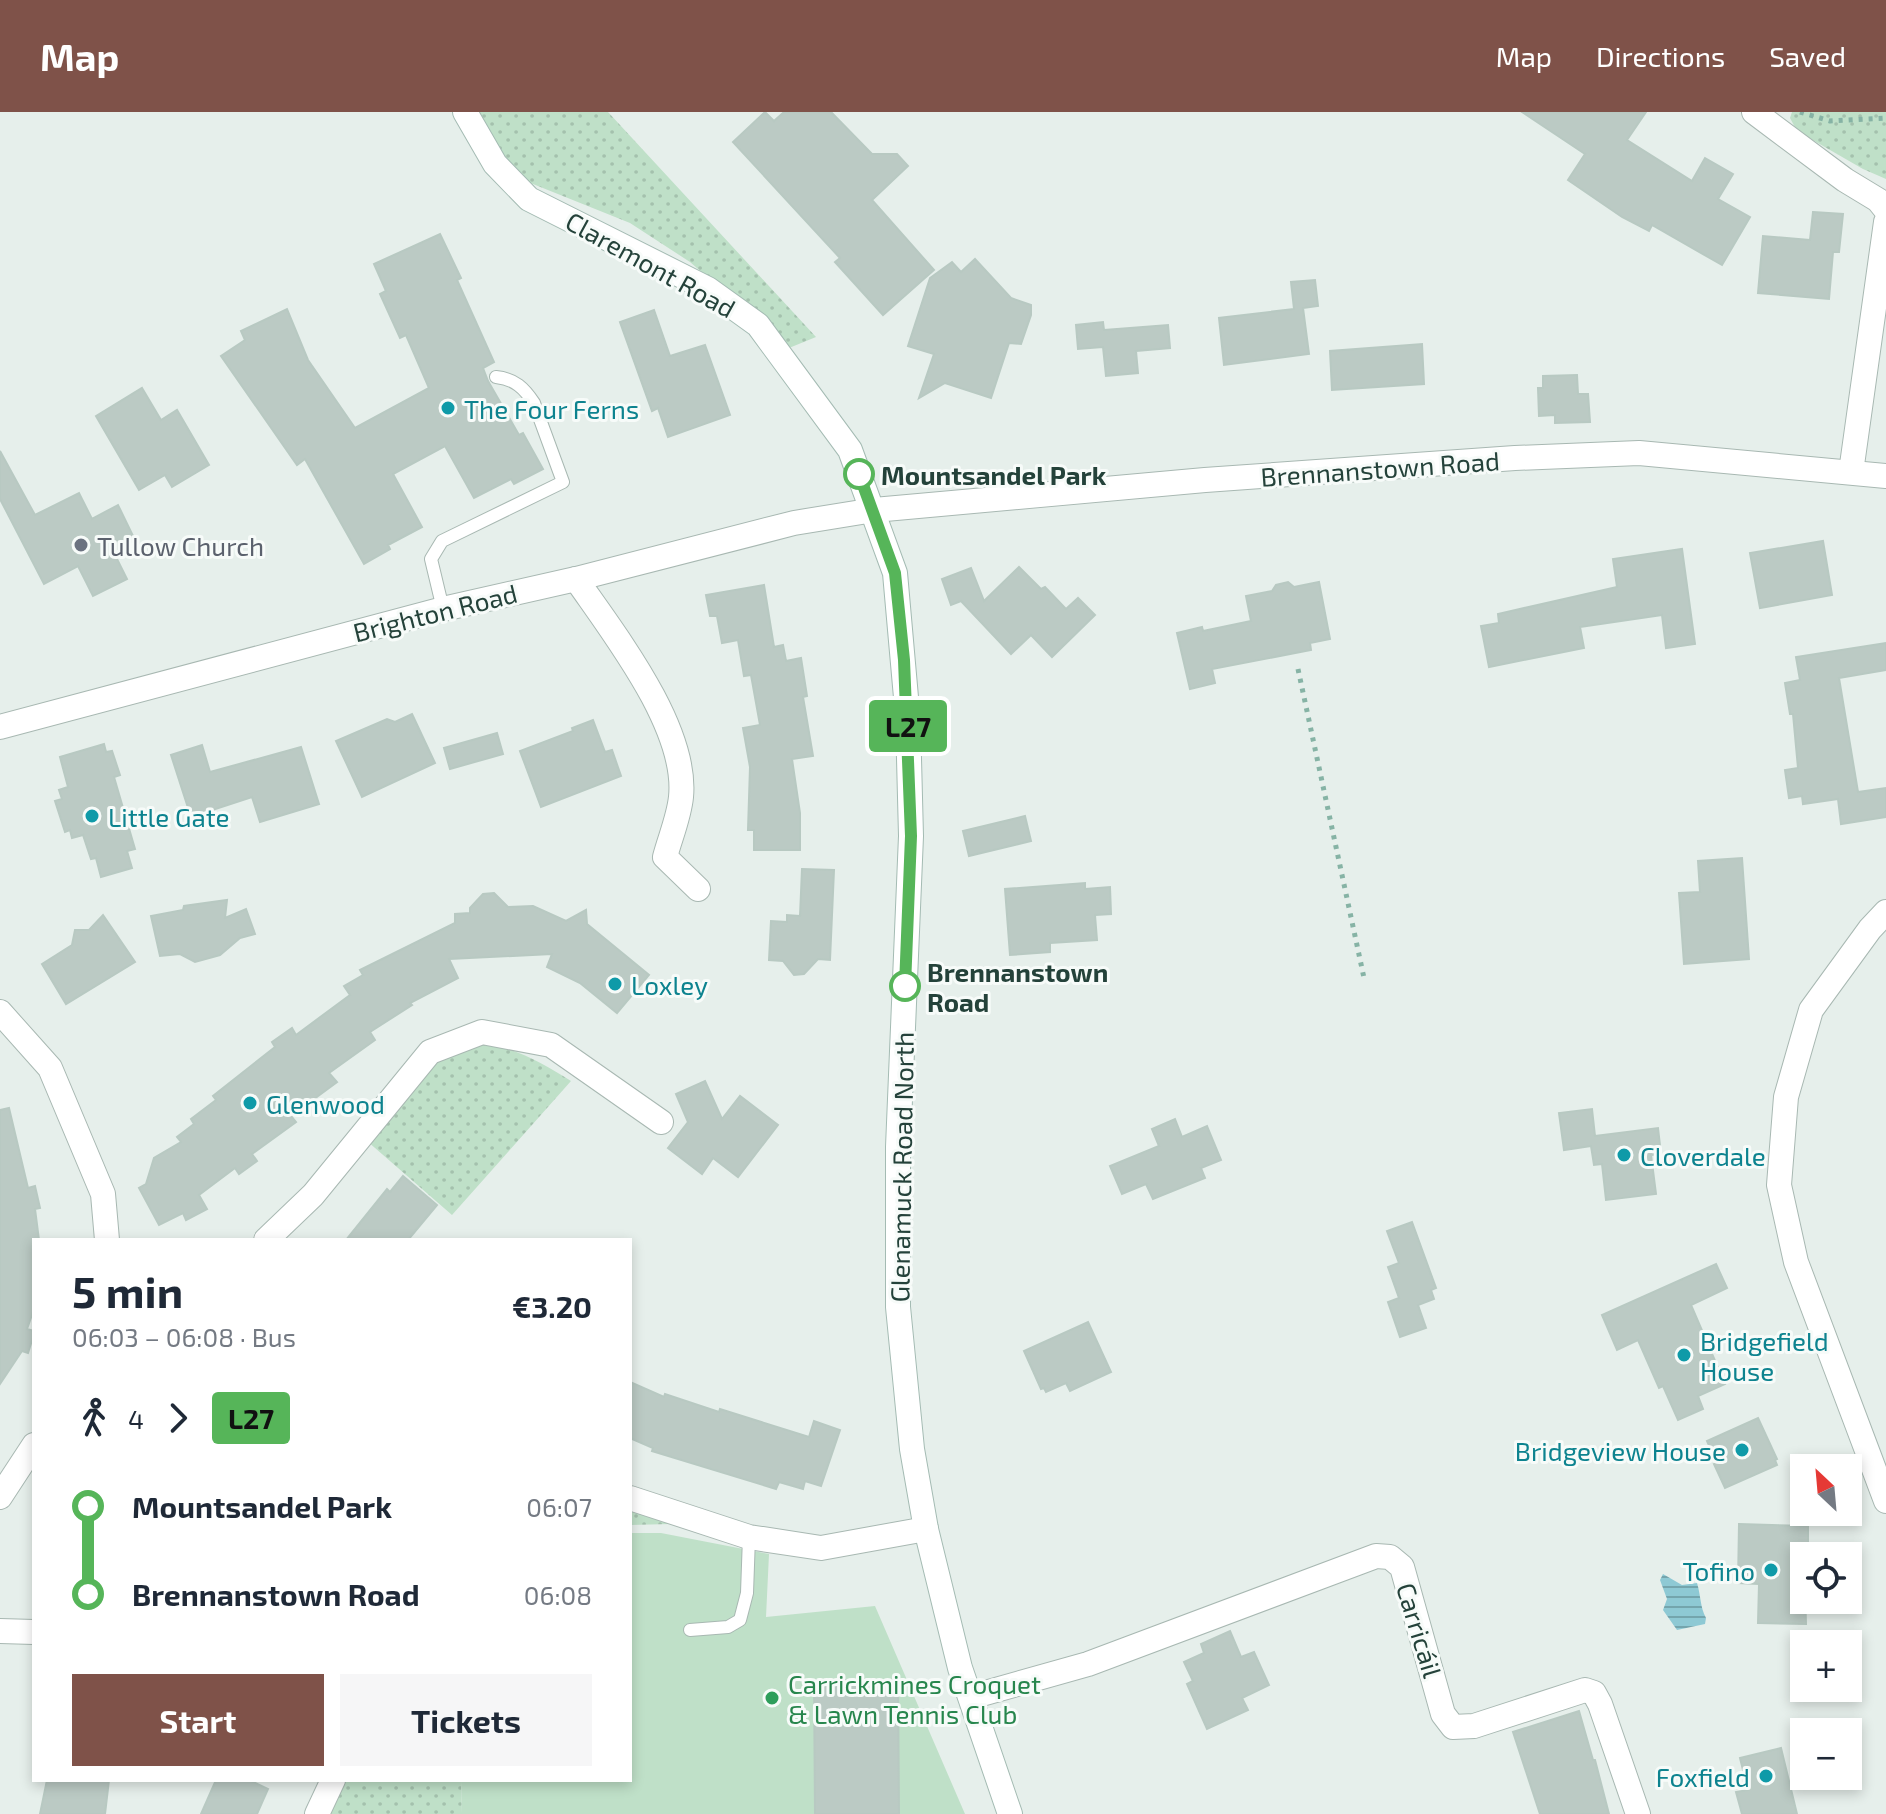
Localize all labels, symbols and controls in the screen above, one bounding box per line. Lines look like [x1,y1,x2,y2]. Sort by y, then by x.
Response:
text: Map [40,33,119,79]
text: Map [1496,39,1552,73]
text: Directions [1596,39,1725,73]
text: Saved [1769,39,1846,73]
street label: Claremont Road [561,205,741,323]
place label: The Four Ferns [464,393,639,424]
marker: The Four Ferns [439,399,457,417]
street label: Brennanstown Road [1259,444,1501,492]
marker: Mountsandel Park [844,459,874,489]
place label: Mountsandel Park [881,459,1107,490]
place label: Tullow Church [97,530,264,561]
marker: Tullow Church [72,536,90,554]
street label: Brighton Road [350,577,520,647]
line badge: L27 [862,700,954,752]
text: L27 [885,709,931,743]
place label: Little Gate [108,801,230,832]
marker: Little Gate [83,807,101,825]
place label: Brennanstown Road [927,956,1108,1017]
place label: Loxley [631,969,708,1000]
marker: Brennanstown Road [890,971,920,1001]
marker: Loxley [606,975,624,993]
street label: Glenamuck Road North [883,1031,919,1303]
place label: Glenwood [266,1088,385,1119]
marker: Glenwood [241,1094,259,1112]
place label: Cloverdale [1640,1140,1766,1171]
marker: Cloverdale [1615,1146,1633,1164]
text: 5 min [72,1264,183,1317]
text: €3.20 [512,1288,592,1324]
text: 06:03 – 06:08 · Bus [72,1321,296,1352]
place label: Bridgefield House [1700,1325,1829,1386]
marker: Bridgefield House [1675,1346,1693,1364]
icon: walk [72,1396,116,1440]
icon: forward [156,1396,200,1440]
text: L27 [228,1401,274,1435]
text: 4 [128,1403,144,1434]
place label: Bridgeview House [1515,1435,1726,1466]
marker: Bridgeview House [1733,1441,1751,1459]
north arrow [1790,1454,1862,1526]
map controls [1790,1454,1862,1790]
text: Mountsandel Park [132,1488,392,1524]
text: 06:07 [526,1491,592,1522]
button: locate [1790,1542,1862,1614]
place label: Tofino [1682,1555,1755,1586]
marker: Tofino [1762,1561,1780,1579]
text: Brennanstown Road [132,1576,420,1612]
text: 06:08 [524,1579,592,1610]
street label: Carricáil [1391,1579,1449,1681]
button: + [1790,1630,1862,1702]
place label: Carrickmines Croquet & Lawn Tennis Club [788,1668,1041,1729]
button: Start [72,1674,324,1766]
button: Tickets [340,1674,592,1766]
marker: Carrickmines Croquet & Lawn Tennis Club [763,1689,781,1707]
button: − [1790,1718,1862,1790]
place label: Foxfield [1656,1761,1750,1792]
marker: Foxfield [1757,1767,1775,1785]

